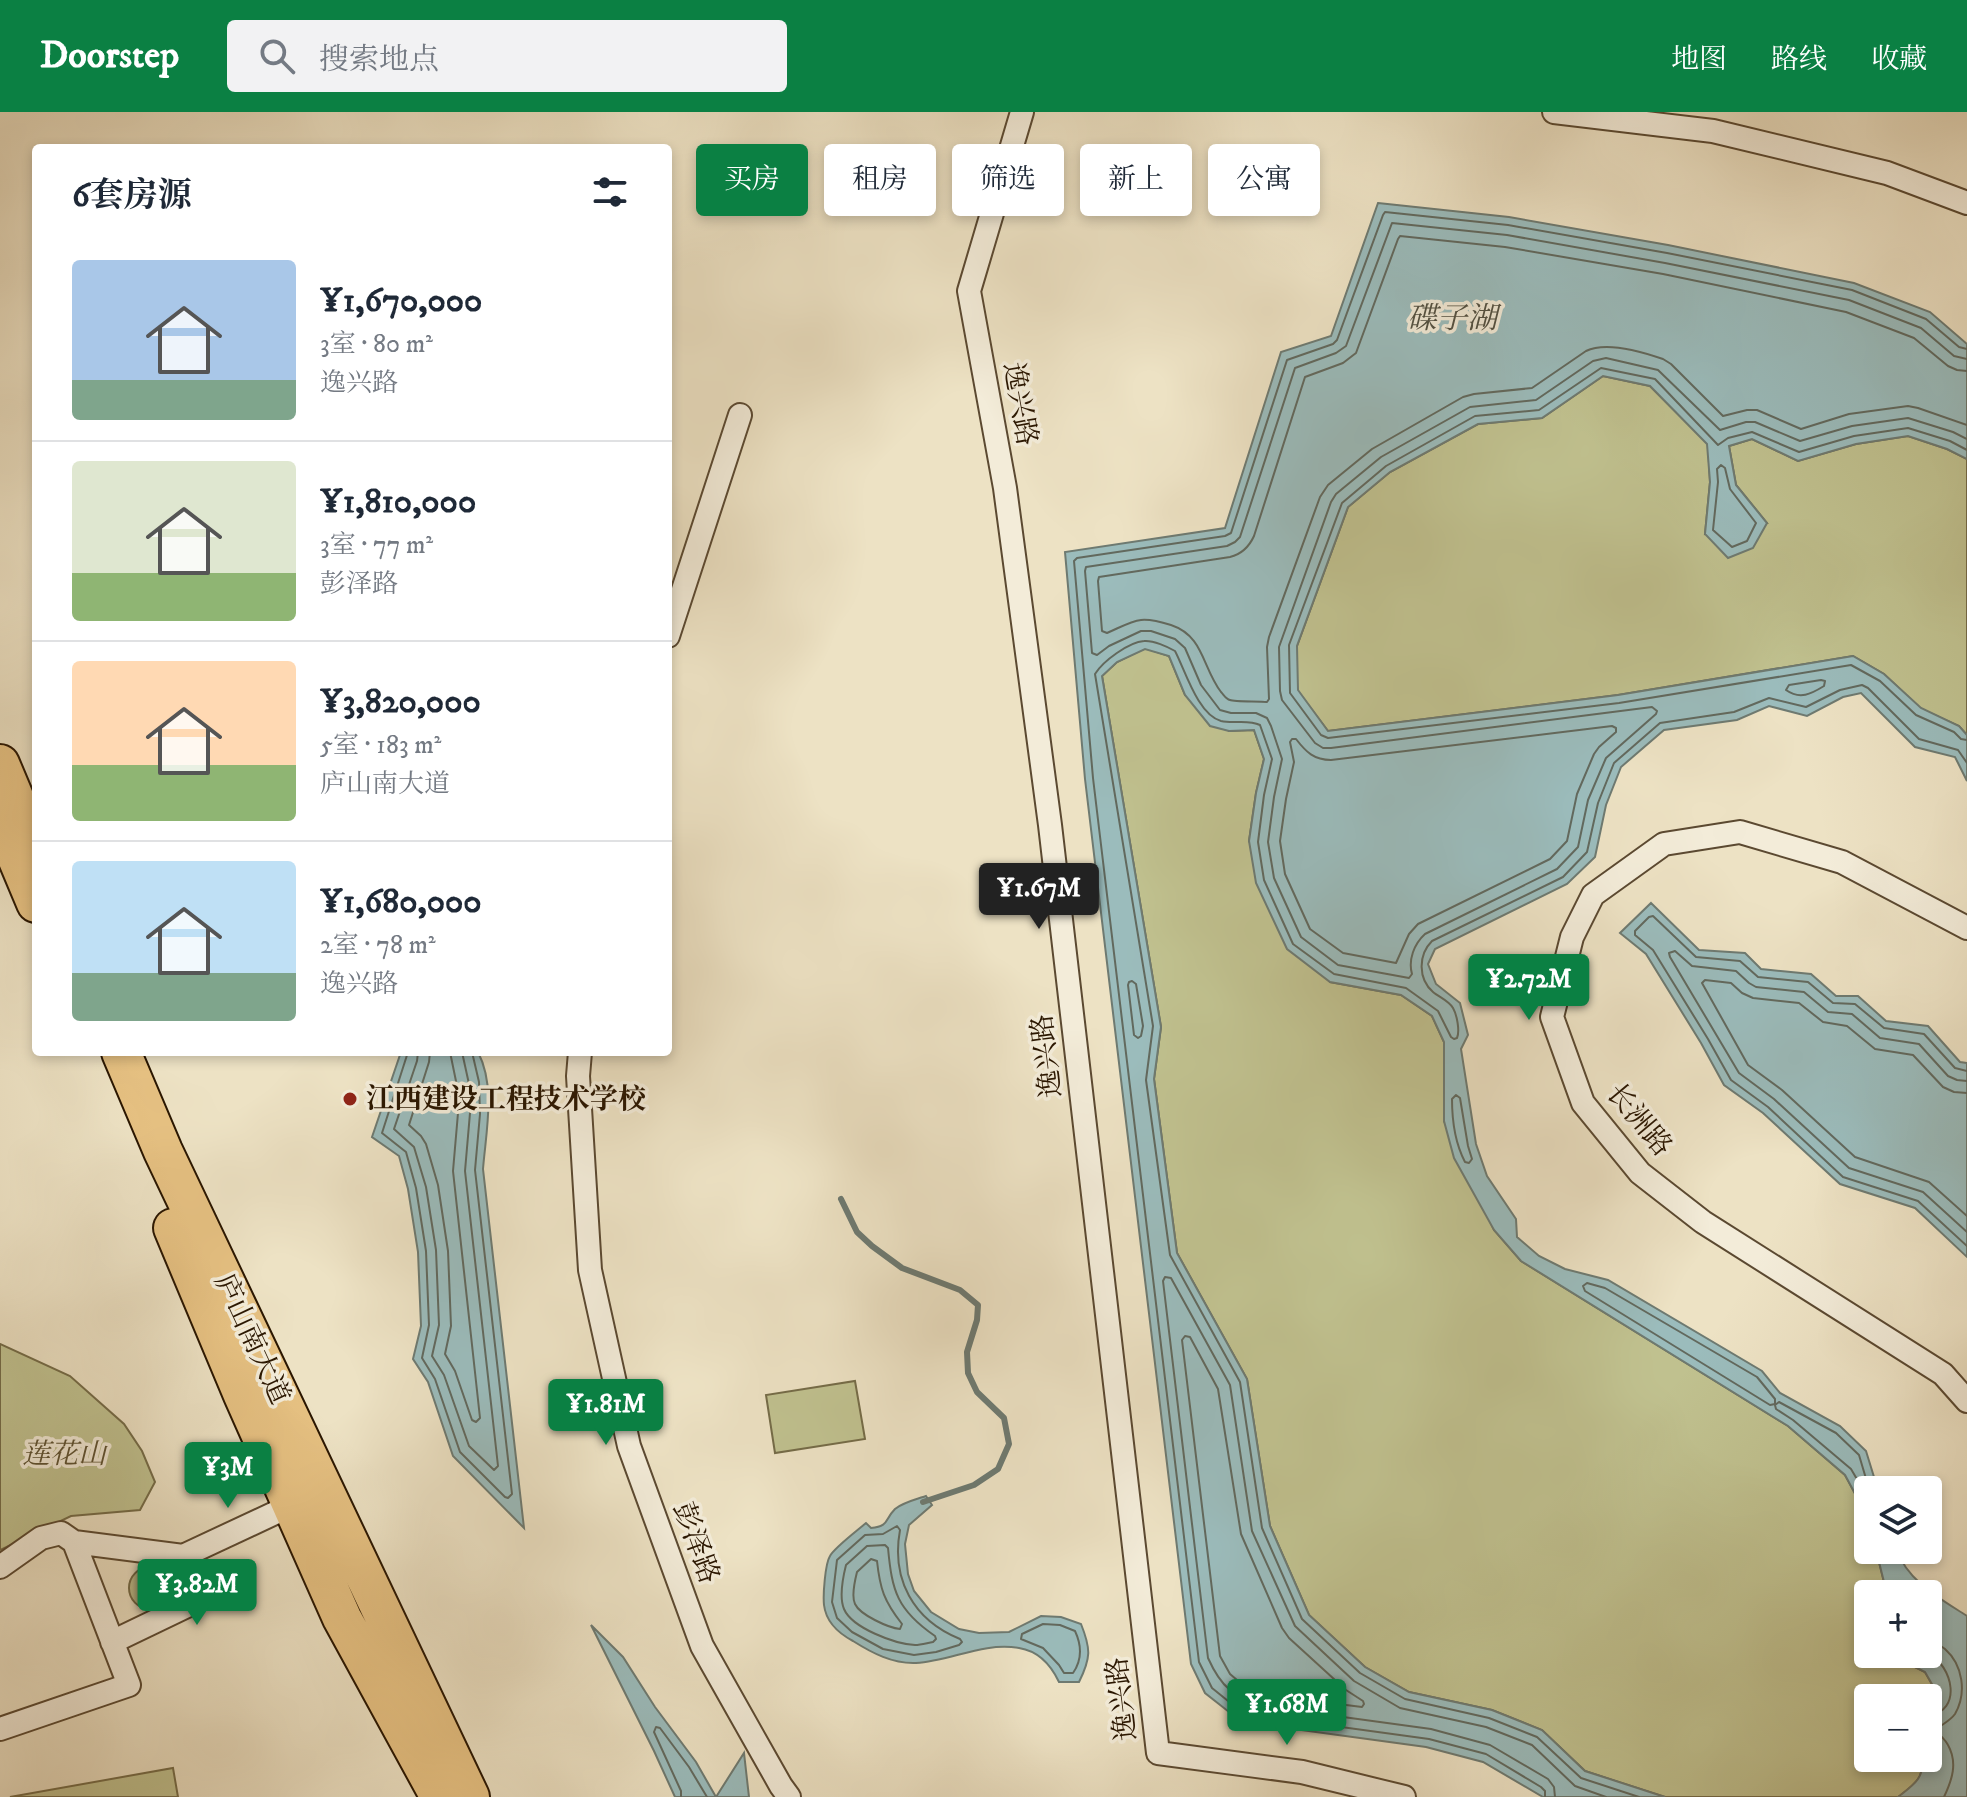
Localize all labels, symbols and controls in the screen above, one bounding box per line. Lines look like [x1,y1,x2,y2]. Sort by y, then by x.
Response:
search box [227,20,787,92]
text: Doorstep [40,32,179,80]
icon: search [255,34,299,78]
text: 搜索地点 [319,42,439,79]
text: 地图 [1671,42,1727,77]
text: 路线 [1771,42,1827,77]
text: 收藏 [1871,42,1927,77]
chip: 买房 [696,144,808,216]
chip: 租房 [824,144,936,216]
chip: 筛选 [952,144,1064,216]
chip: 新上 [1080,144,1192,216]
chip: 公寓 [1208,144,1320,216]
icon: filters [588,170,632,214]
text: 6套房源 [72,175,192,217]
text: ¥1,670,000 [320,280,482,322]
icon: home [136,292,232,388]
water label: 碟子湖 [1407,301,1502,338]
text: 3室 · 80 m² [320,328,433,361]
street label: 逸兴路 [995,360,1045,448]
text: 逸兴路 [320,367,398,400]
text: ¥1,810,000 [320,481,476,523]
icon: home [136,493,232,589]
text: 3室 · 77 m² [320,529,433,562]
text: 彭泽路 [320,568,398,601]
text: ¥3,820,000 [320,681,481,723]
icon: home [136,693,232,789]
text: 5室 · 183 m² [320,729,441,762]
text: 庐山南大道 [320,768,450,801]
pin: ¥1.67M [974,863,1104,931]
text: ¥1.67M [997,872,1081,905]
text: ¥1,680,000 [320,881,482,923]
icon: home [136,893,232,989]
text: 2室 · 78 m² [320,929,436,962]
pin: ¥2.72M [1464,954,1594,1022]
text: ¥2.72M [1486,963,1572,996]
text: 逸兴路 [320,968,398,1001]
street label: 逸兴路 [1025,1012,1069,1100]
street label: 长洲路 [1599,1077,1679,1163]
place label: 江西建设工程技术学校 [366,1082,646,1117]
marker: 江西建设工程技术学校 [341,1090,359,1108]
street label: 庐山南大道 [207,1268,297,1410]
pin: ¥1.81M [541,1379,671,1447]
text: ¥1.81M [566,1388,646,1421]
park label: 莲花山 [22,1437,108,1472]
pin: ¥3M [189,1442,267,1510]
text: ¥3M [203,1451,253,1484]
map controls [1854,1476,1942,1772]
button: layers [1854,1476,1942,1564]
street label: 彭泽路 [665,1498,727,1588]
pin: ¥3.82M [132,1559,262,1627]
text: ¥3.82M [156,1568,238,1601]
button: + [1854,1580,1942,1668]
street label: 逸兴路 [1100,1655,1144,1743]
pin: ¥1.68M [1222,1679,1352,1747]
button: − [1854,1684,1942,1772]
text: ¥1.68M [1245,1688,1329,1721]

